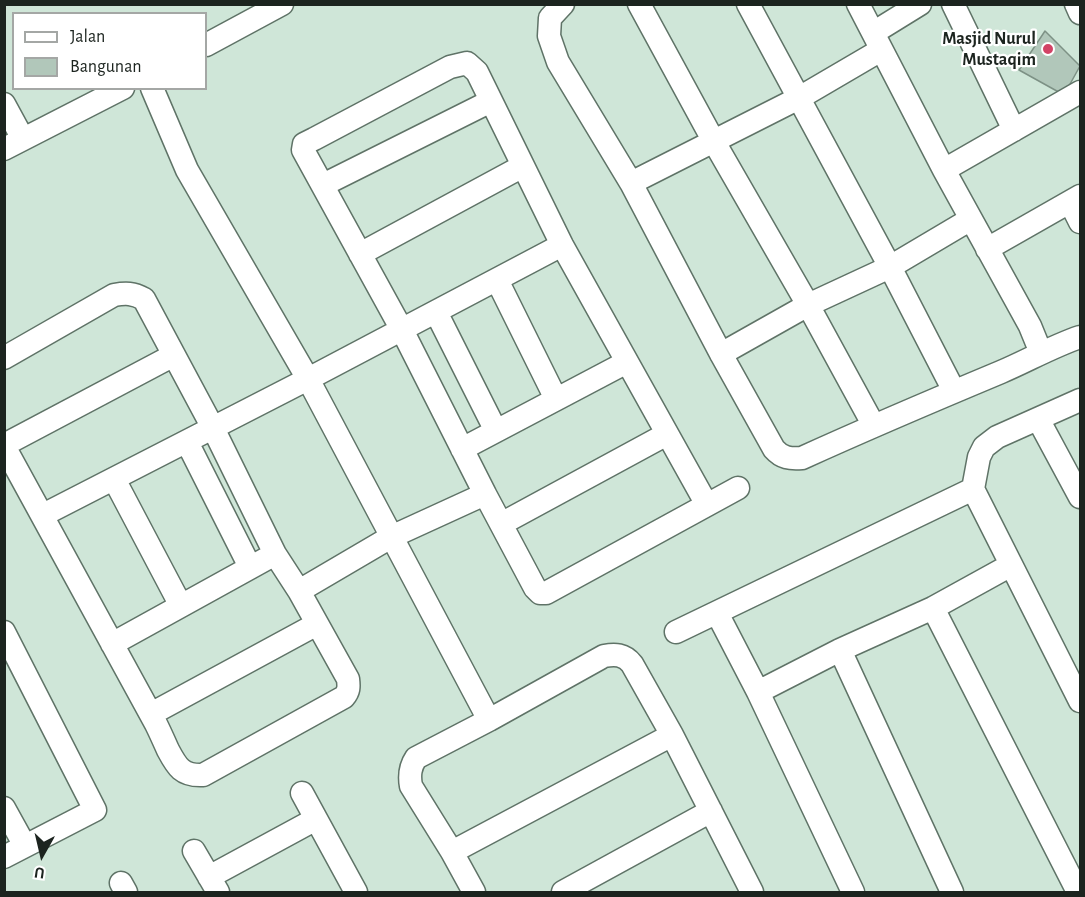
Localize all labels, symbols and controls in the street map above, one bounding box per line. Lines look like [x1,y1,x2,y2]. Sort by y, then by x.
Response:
legend [12,12,207,90]
text: Jalan [70,28,105,46]
place label: Masjid Nurul Mustaqim [942,28,1036,70]
marker: Masjid Nurul Mustaqim [1041,42,1055,56]
text: Bangunan [70,58,142,76]
north arrow [12,825,72,885]
text: U [33,864,46,881]

